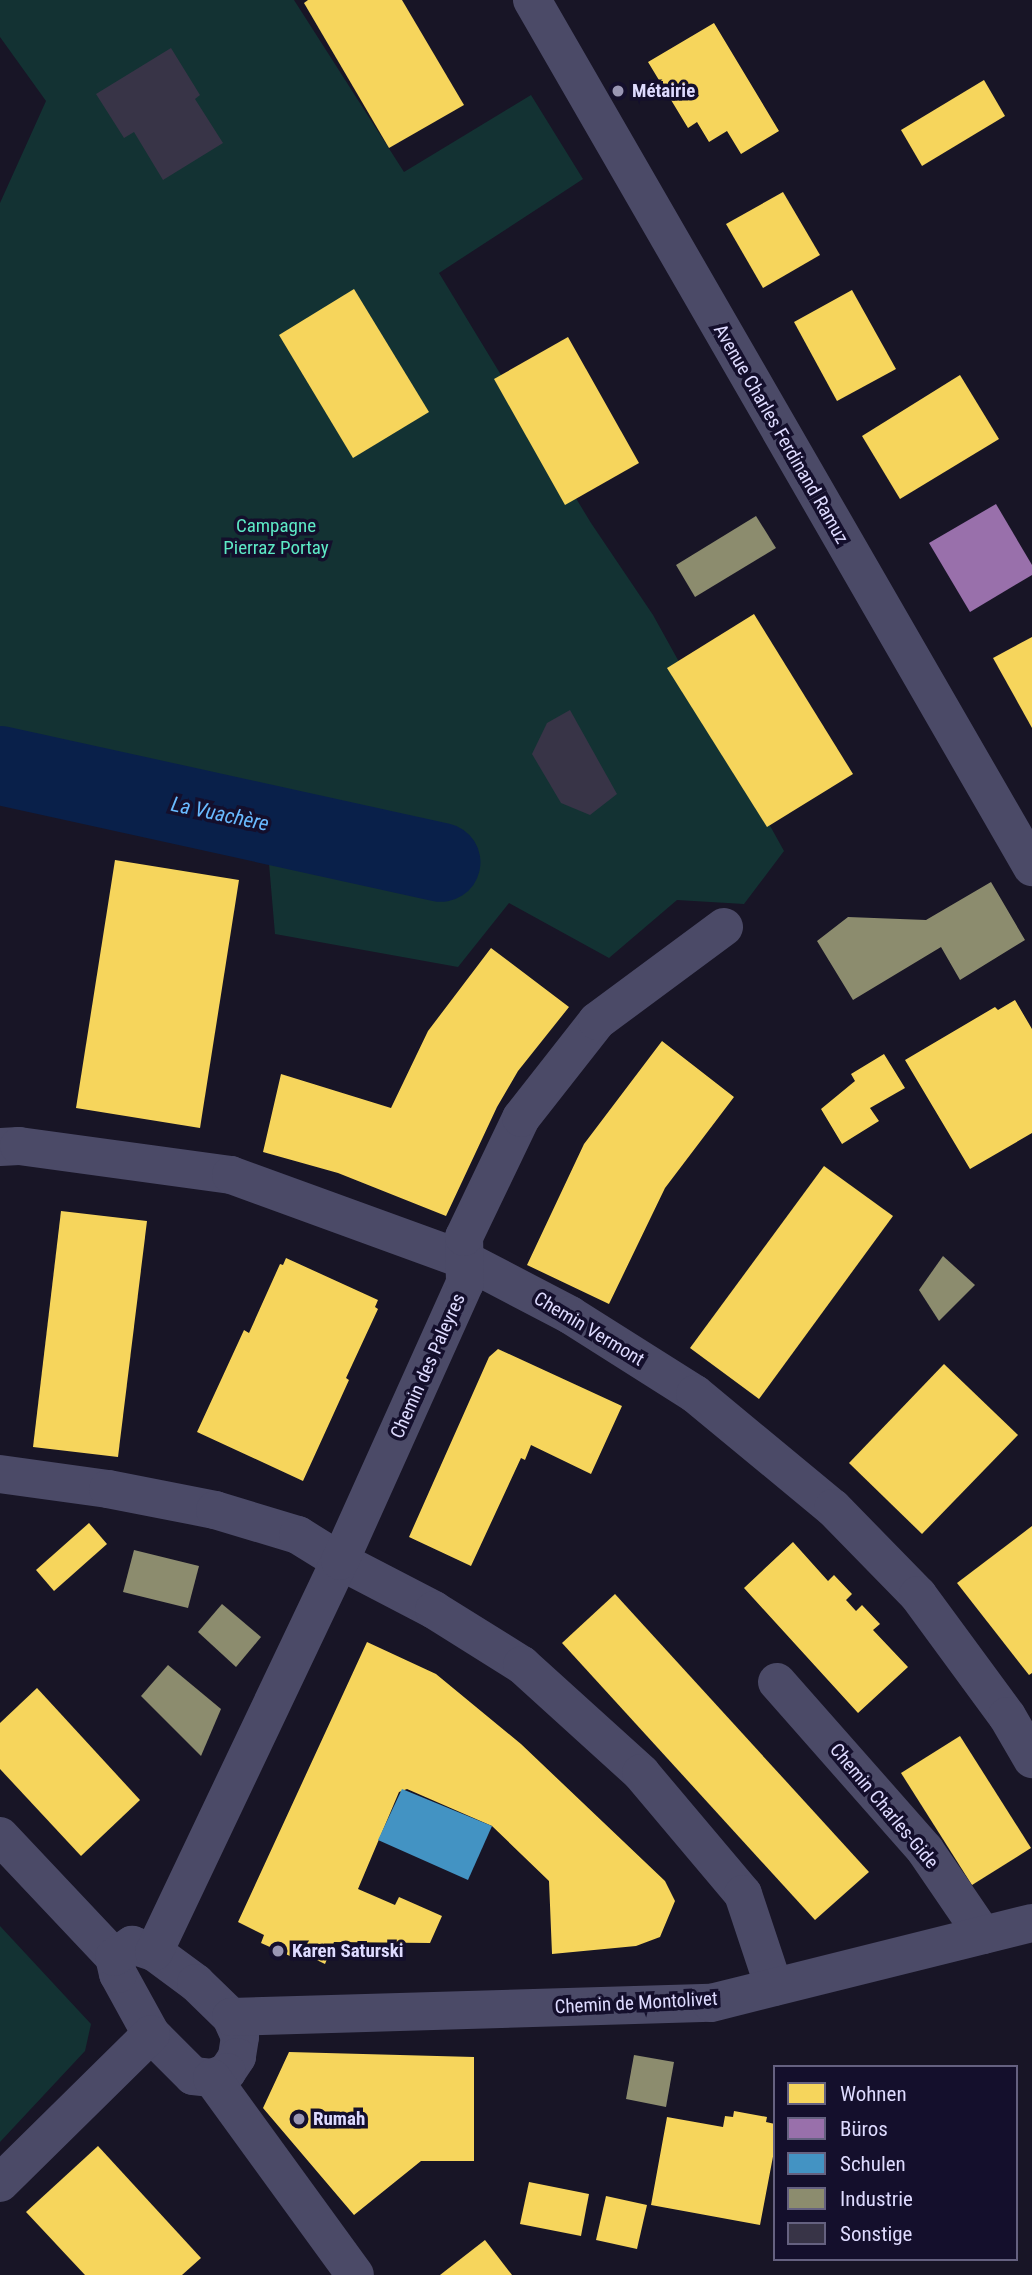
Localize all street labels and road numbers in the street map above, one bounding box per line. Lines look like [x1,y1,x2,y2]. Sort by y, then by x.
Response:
street label: Avenue Charles Ferdinand Ramuz [709,320,853,548]
street label: Chemin Vermont [530,1287,648,1371]
street label: Chemin des Paleyres [386,1290,470,1442]
street label: Chemin Charles-Gide [825,1739,943,1873]
street label: Chemin de Montolivet [554,1987,718,2019]

